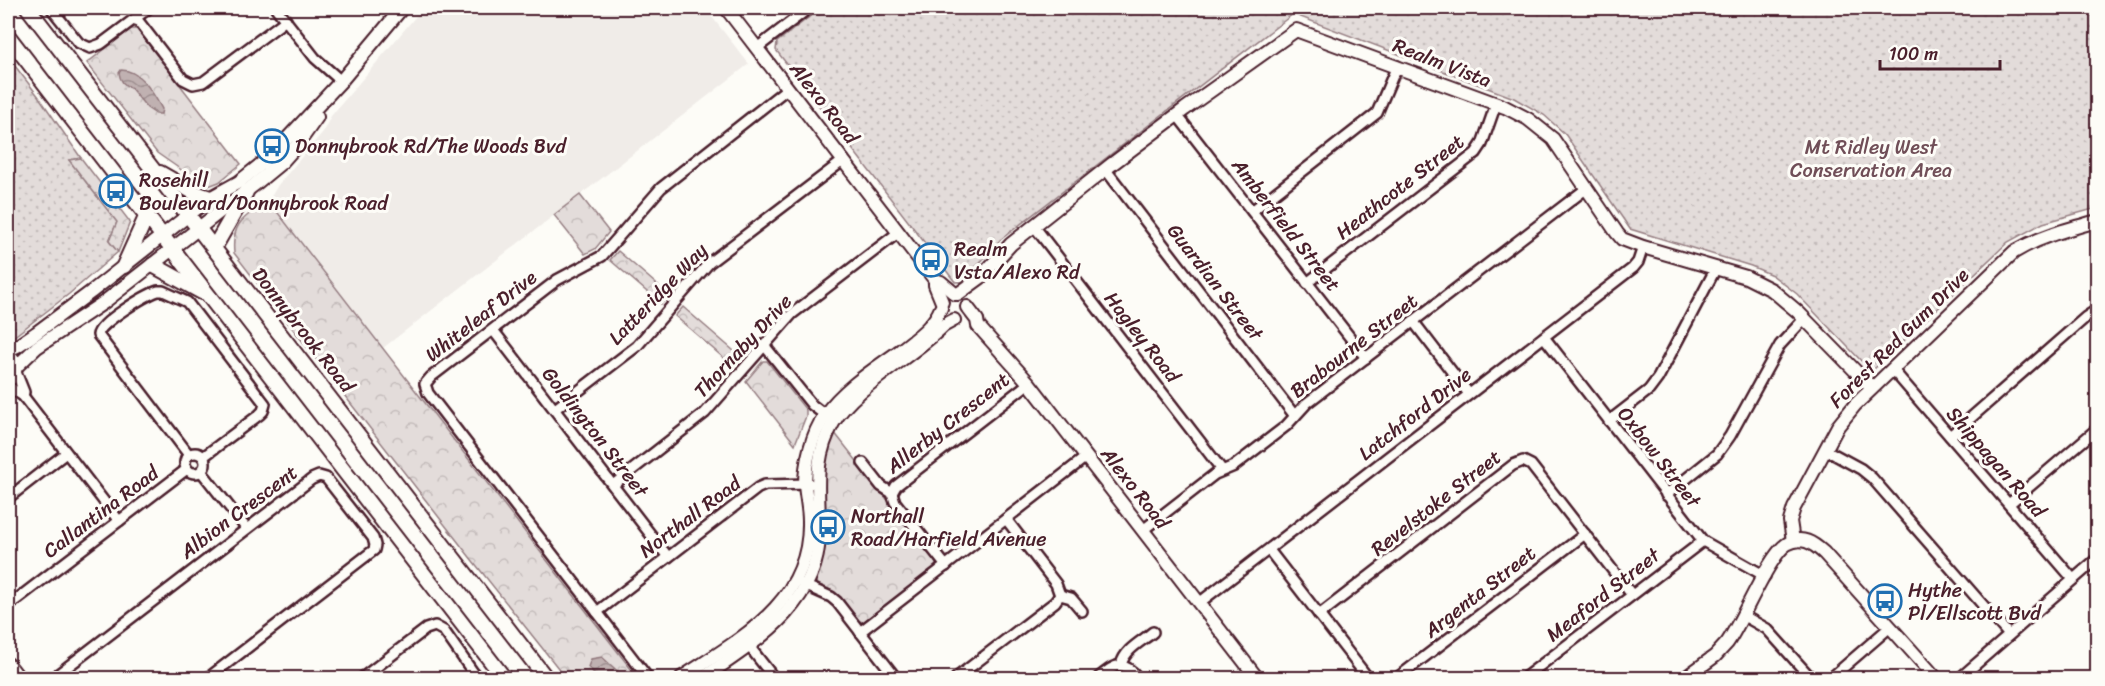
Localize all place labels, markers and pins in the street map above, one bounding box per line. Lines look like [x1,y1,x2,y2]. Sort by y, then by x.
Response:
bus stop icon: Donnybrook Rd/The Woods Bvd [254,128,290,164]
place label: Donnybrook Rd/The Woods Bvd [295,129,567,164]
place label: Rosehill Boulevard/Donnybrook Road [139,163,389,221]
bus stop icon: Rosehill Boulevard/Donnybrook Road [98,173,134,209]
place label: Realm Vsta/Alexo Rd [954,232,1081,290]
bus stop icon: Realm Vsta/Alexo Rd [913,242,949,278]
place label: Northall Road/Harfield Avenue [851,499,1047,557]
bus stop icon: Northall Road/Harfield Avenue [810,509,846,545]
place label: Hythe Pl/Ellscott Bvd [1908,573,2042,631]
bus stop icon: Hythe Pl/Ellscott Bvd [1867,583,1903,619]

